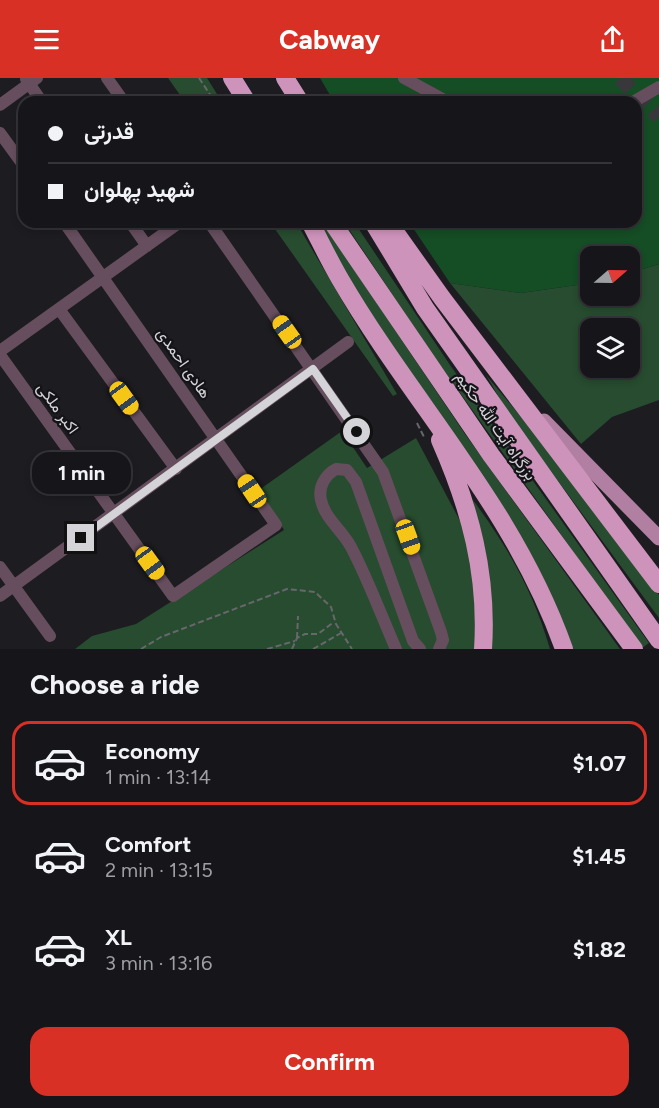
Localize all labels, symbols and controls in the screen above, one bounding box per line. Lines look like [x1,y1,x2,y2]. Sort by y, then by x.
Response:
icon: menu [30,23,63,56]
text: Cabway [279,23,380,56]
icon: share [596,23,629,56]
text: قدرتی [84,118,134,145]
text: شهید پهلوان [84,176,195,203]
north arrow [580,246,640,306]
map controls [580,246,640,378]
car [269,312,305,352]
button: layers [580,318,640,378]
street label: هادی احمدی [152,324,215,402]
street label: بزرگراه آیت الله حکیم [451,368,541,485]
car [106,378,142,418]
street label: اکبر ملکی [32,379,83,438]
route start [343,418,370,445]
callout: 1 min [32,451,130,493]
text: 1 min [58,461,105,485]
car [234,471,270,511]
car [393,517,423,557]
route end [67,524,94,551]
car [132,543,168,583]
text: Choose a ride [30,668,199,701]
icon: car [33,736,87,790]
text: Economy [105,738,200,765]
text: $1.07 [573,750,626,777]
text: 1 min · 13:14 [105,765,211,789]
icon: car [33,829,87,883]
text: Comfort [105,831,191,858]
text: $1.45 [572,843,626,870]
text: 2 min · 13:15 [105,858,213,882]
icon: car [33,922,87,976]
text: XL [105,924,132,951]
text: $1.82 [573,936,626,963]
text: 3 min · 13:16 [105,951,212,975]
button: Confirm [30,1027,629,1096]

